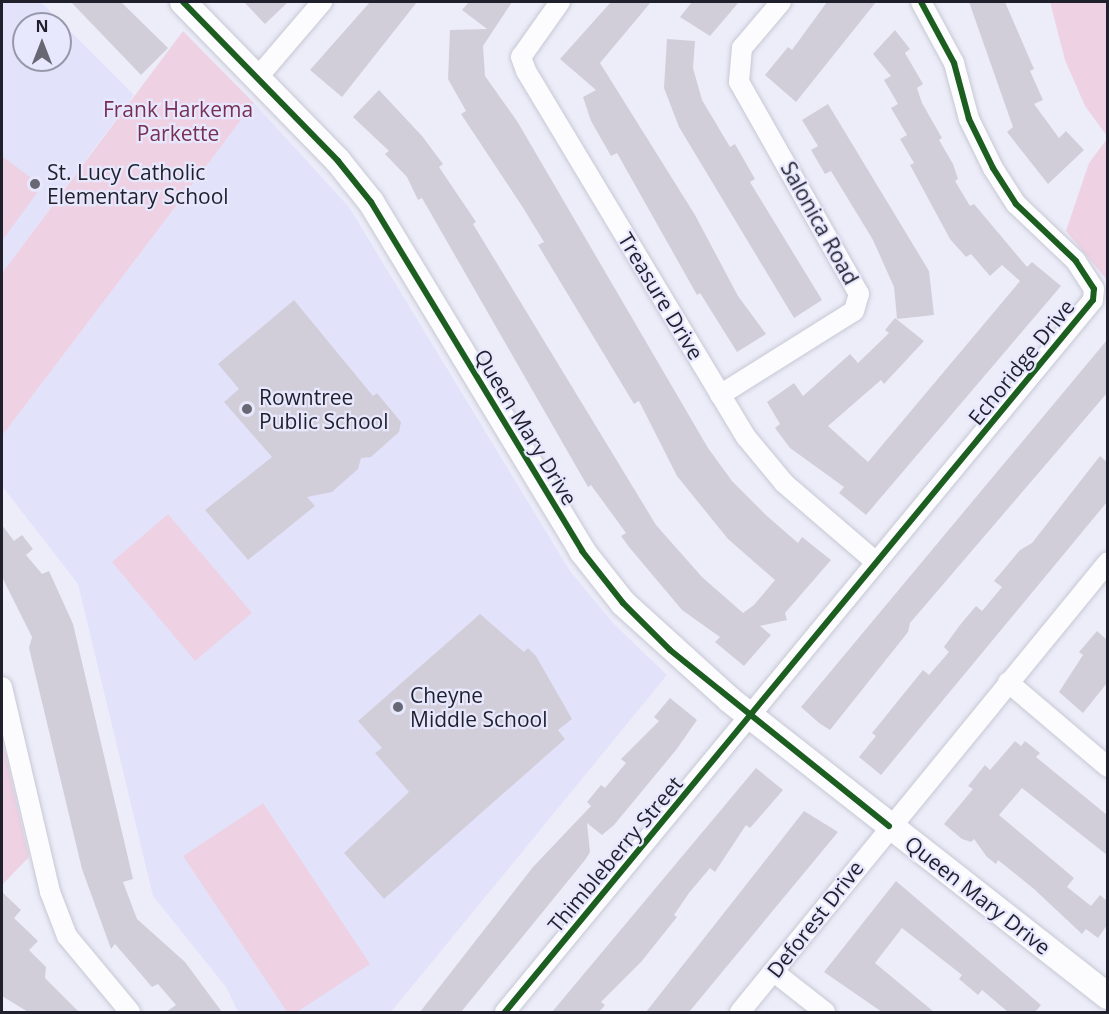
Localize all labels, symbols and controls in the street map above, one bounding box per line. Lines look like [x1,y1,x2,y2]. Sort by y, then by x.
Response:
north arrow [12,12,72,72]
text: N [35,15,49,37]
park label: Frank Harkema Parkette [103,96,253,146]
street label: Salonica Road [776,157,864,289]
place label: St. Lucy Catholic Elementary School [47,159,229,209]
marker: St. Lucy Catholic Elementary School [28,177,42,191]
street label: Treasure Drive [613,228,709,364]
street label: Echoridge Drive [963,294,1079,430]
street label: Queen Mary Drive [469,344,583,510]
place label: Rowntree Public School [259,384,388,434]
marker: Rowntree Public School [240,402,254,416]
place label: Cheyne Middle School [410,682,547,732]
marker: Cheyne Middle School [391,700,405,714]
street label: Thimbleberry Street [542,771,688,937]
street label: Queen Mary Drive [900,830,1056,960]
street label: Deforest Drive [762,856,868,982]

